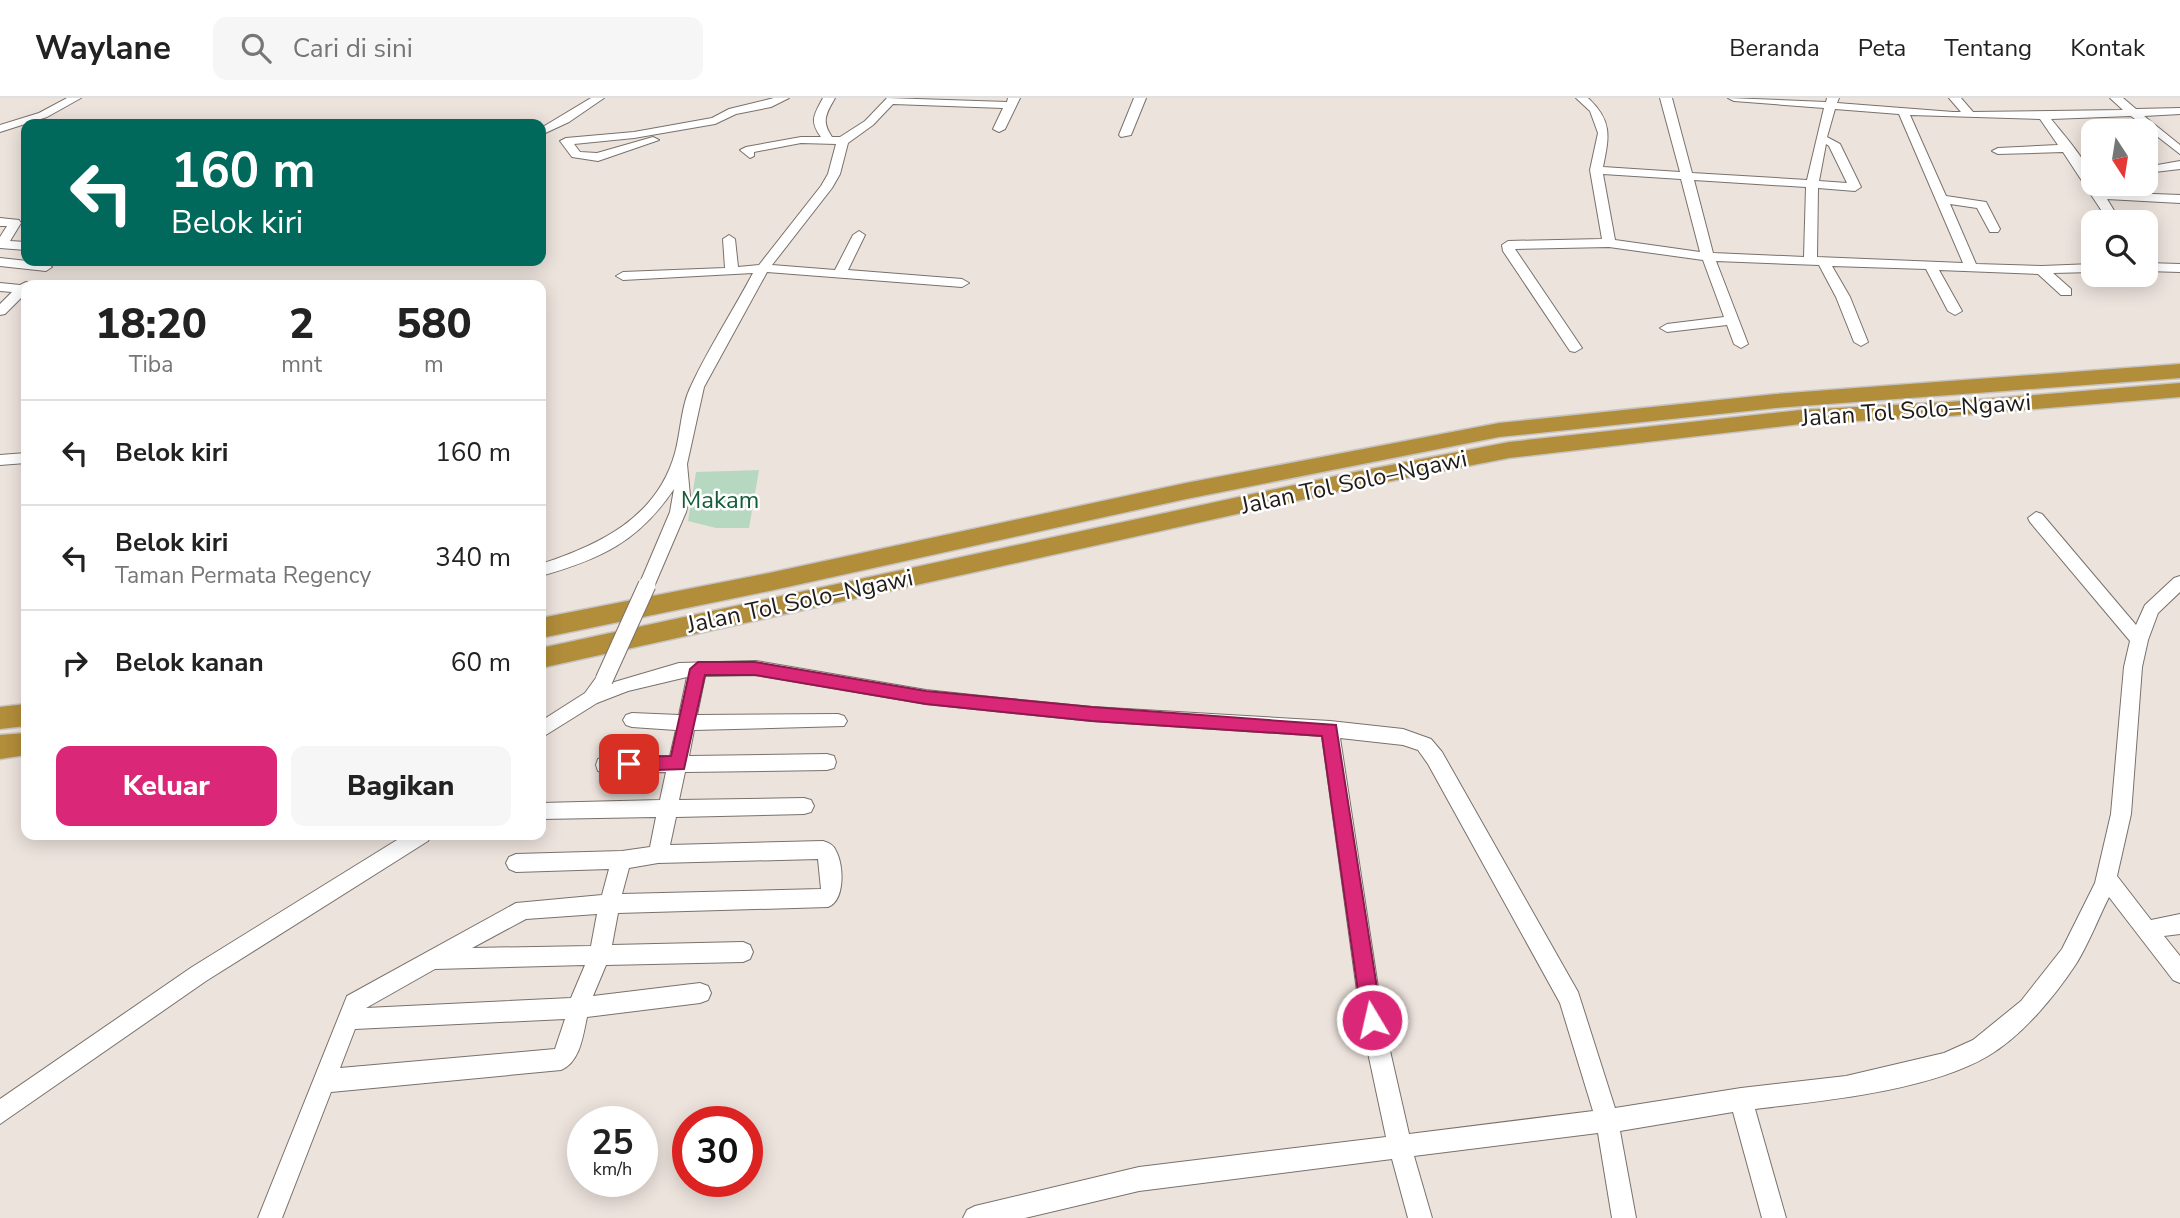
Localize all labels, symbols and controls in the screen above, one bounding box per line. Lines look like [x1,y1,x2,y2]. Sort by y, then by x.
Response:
search box [213,17,703,80]
text: Waylane [35,26,171,71]
icon: search [237,29,275,67]
text: Cari di sini [293,31,413,66]
text: Beranda [1729,32,1820,64]
text: Peta [1858,32,1906,64]
text: Tentang [1944,32,2032,64]
text: Kontak [2070,32,2145,64]
north arrow [2081,119,2158,196]
map controls [2081,119,2158,287]
text: 160 m [171,137,315,204]
icon: left [56,147,147,238]
text: Belok kiri [171,201,303,244]
button: search [2081,210,2158,287]
text: 18:20 [95,296,207,353]
text: 2 [289,296,314,353]
text: 580 [396,296,472,353]
text: Tiba [129,349,173,380]
text: mnt [281,349,322,380]
text: m [424,349,444,380]
street label: Jalan Tol Solo–Ngawi [1799,386,2032,434]
icon: left [56,434,94,472]
text: Belok kiri [115,435,228,470]
text: 160 m [435,435,511,470]
street label: Jalan Tol Solo–Ngawi [1237,442,1470,522]
park label: Makam [681,484,759,516]
text: Belok kiri [115,525,228,560]
icon: left [56,539,94,577]
text: 340 m [435,540,511,575]
text: Taman Permata Regency [115,560,371,591]
street label: Jalan Tol Solo–Ngawi [683,561,916,641]
icon: right [56,644,94,682]
text: Belok kanan [115,645,264,680]
text: 60 m [451,645,511,680]
pin [599,734,659,794]
icon: arrive [610,745,648,783]
button: Keluar [56,746,277,826]
button: Bagikan [291,746,511,826]
position arrow [1335,983,1409,1057]
speed limit sign: 30 [672,1106,763,1197]
text: 25 [591,1119,634,1166]
text: km/h [593,1157,632,1181]

